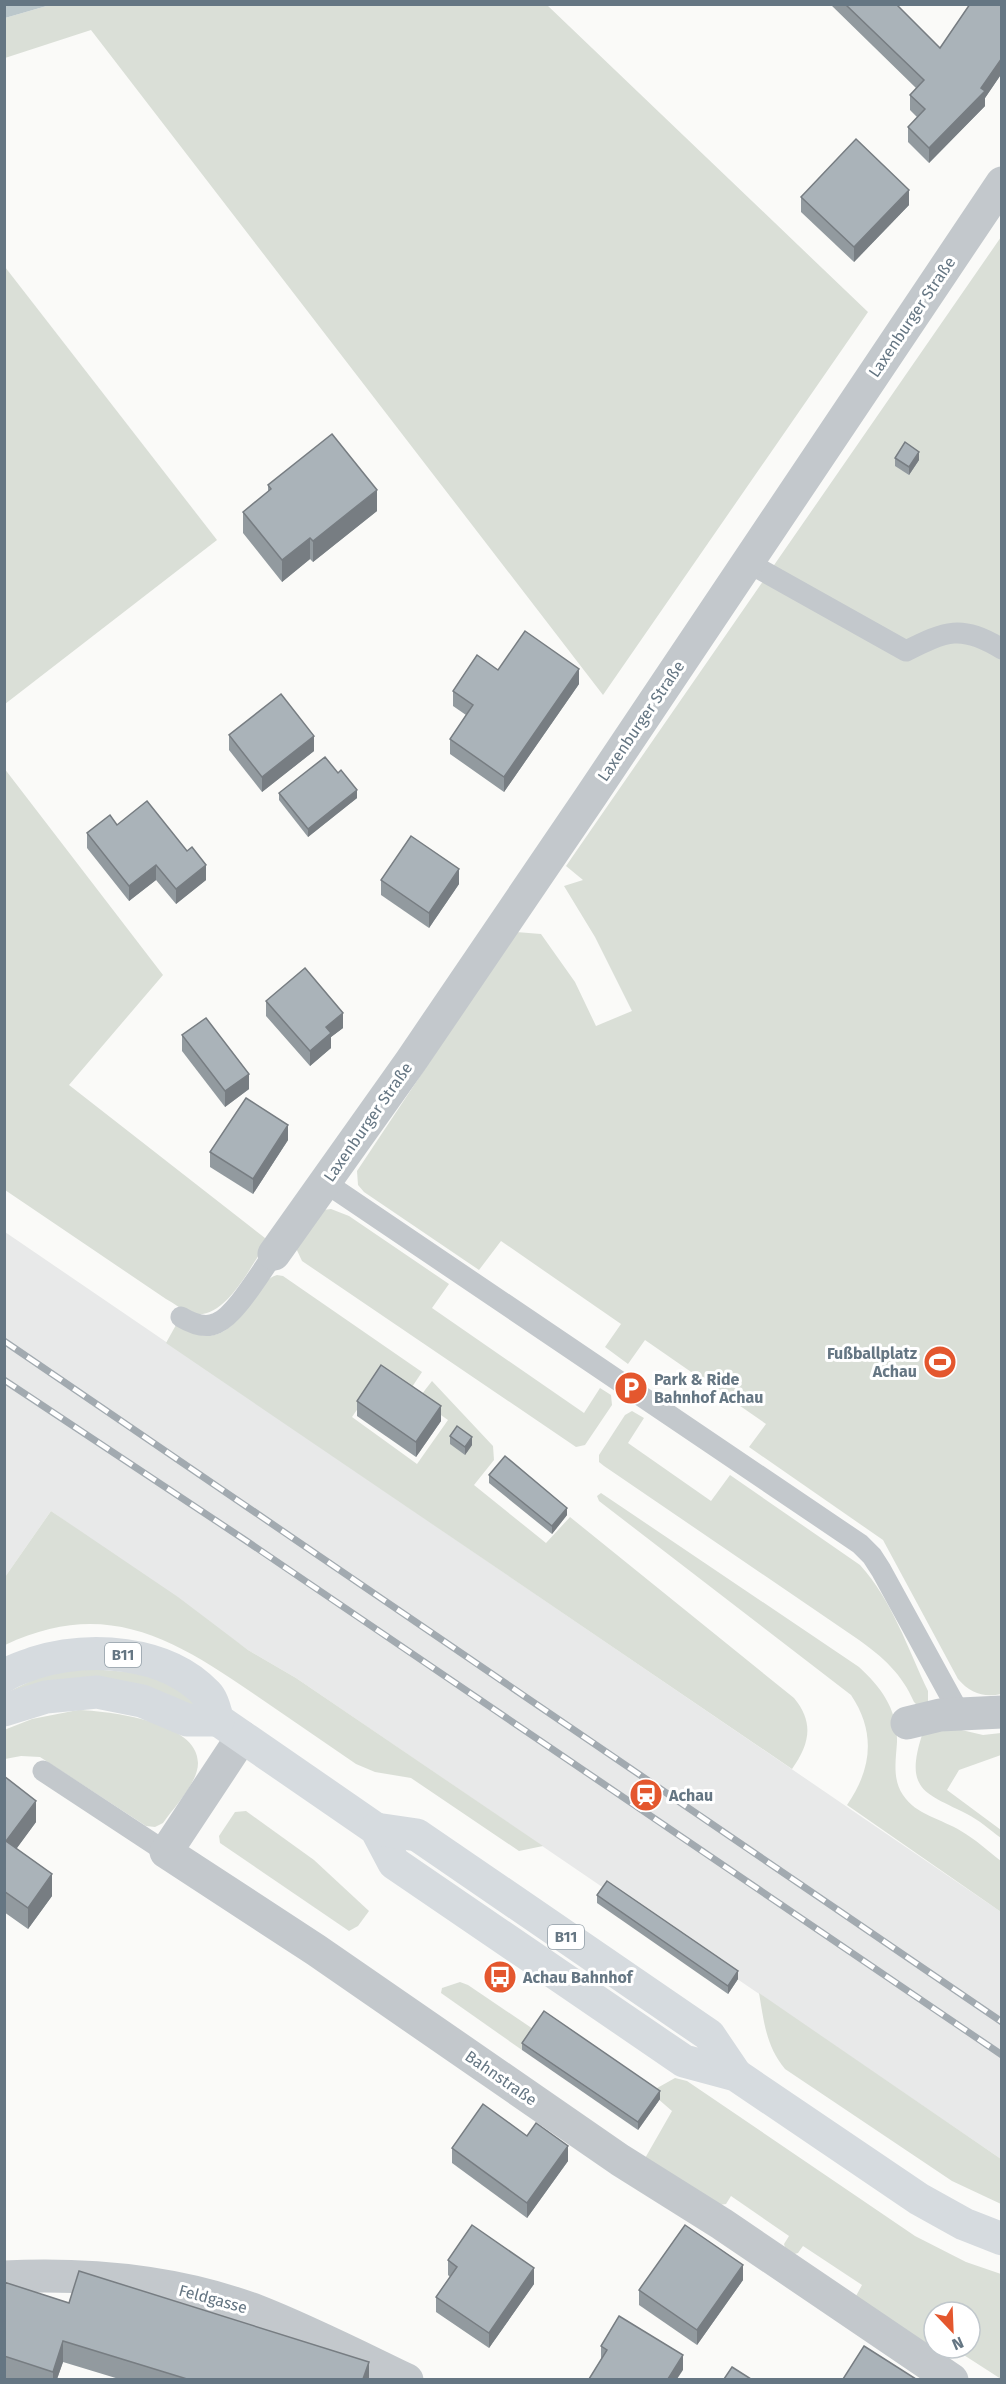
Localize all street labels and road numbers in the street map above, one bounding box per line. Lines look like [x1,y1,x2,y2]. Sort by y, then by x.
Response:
street label: Laxenburger Straße [865,253,959,381]
street label: Laxenburger Straße [594,657,688,785]
street label: Laxenburger Straße [320,1059,416,1185]
road number: B11 [105,1643,141,1667]
road number: B11 [548,1925,584,1949]
street label: Bahnstraße [462,2046,540,2110]
street label: Feldgasse [177,2281,249,2317]

